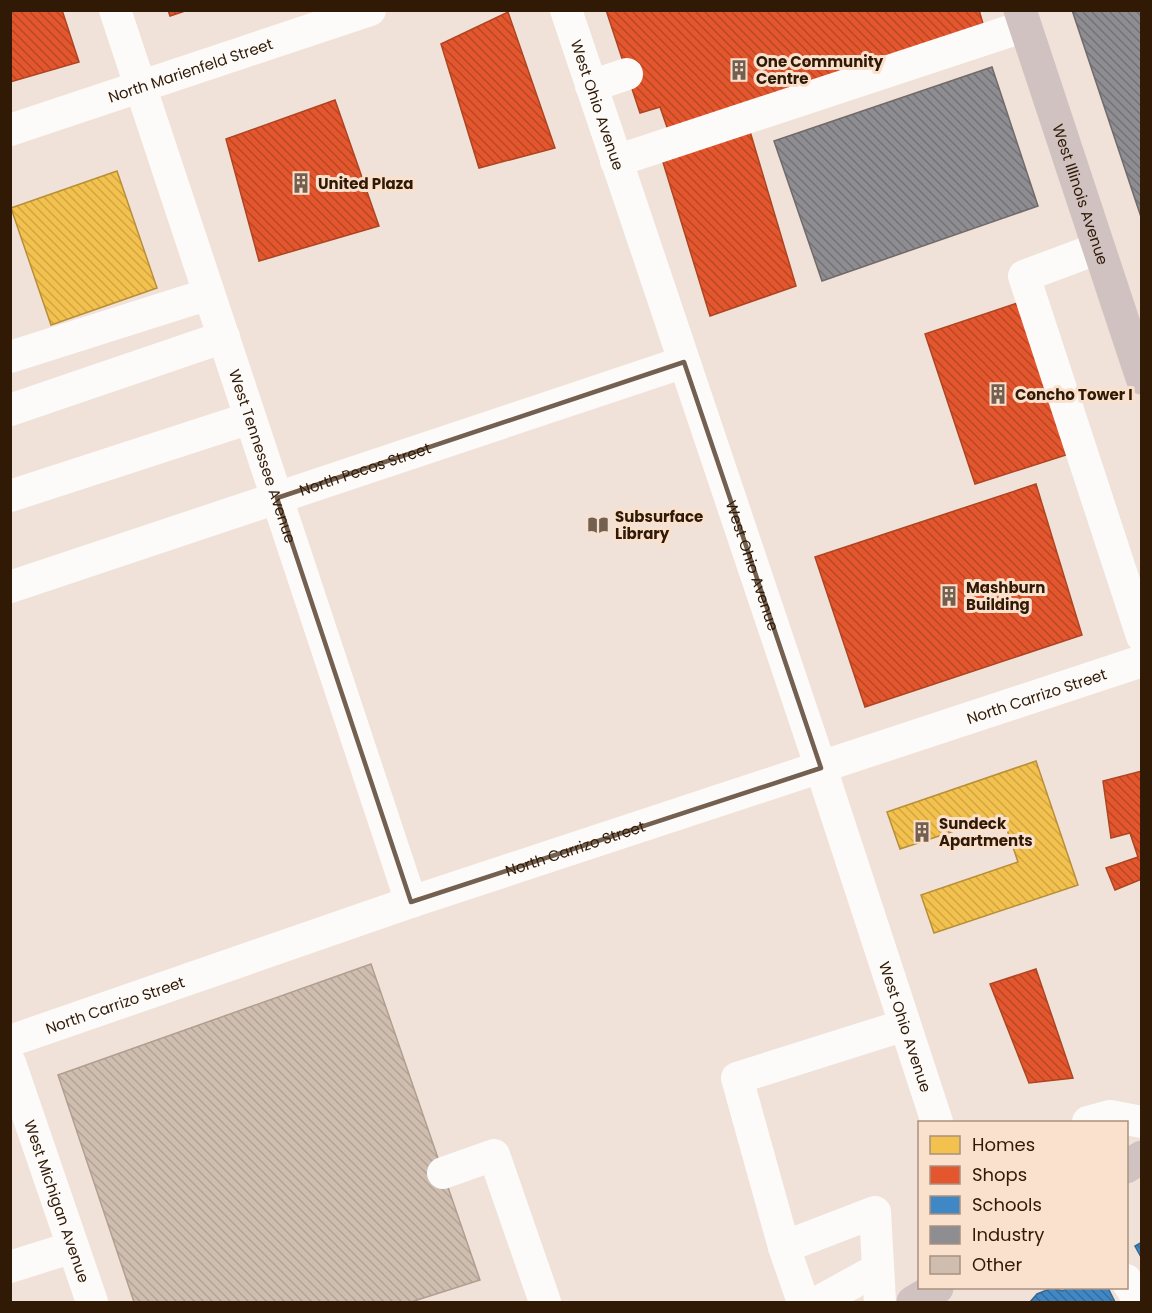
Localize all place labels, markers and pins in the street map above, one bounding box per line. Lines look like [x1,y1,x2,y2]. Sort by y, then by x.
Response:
place label: One Community Centre [756,51,884,89]
building icon: One Community Centre [727,58,751,82]
building icon: United Plaza [289,171,313,195]
place label: United Plaza [318,173,413,194]
building icon: Concho Tower I [986,382,1010,406]
place label: Concho Tower I [1015,384,1133,405]
place label: Subsurface Library [615,506,703,544]
library icon: Subsurface Library [586,513,610,537]
place label: Mashburn Building [966,577,1045,615]
building icon: Mashburn Building [937,584,961,608]
place label: Sundeck Apartments [939,813,1033,851]
building icon: Sundeck Apartments [910,820,934,844]

